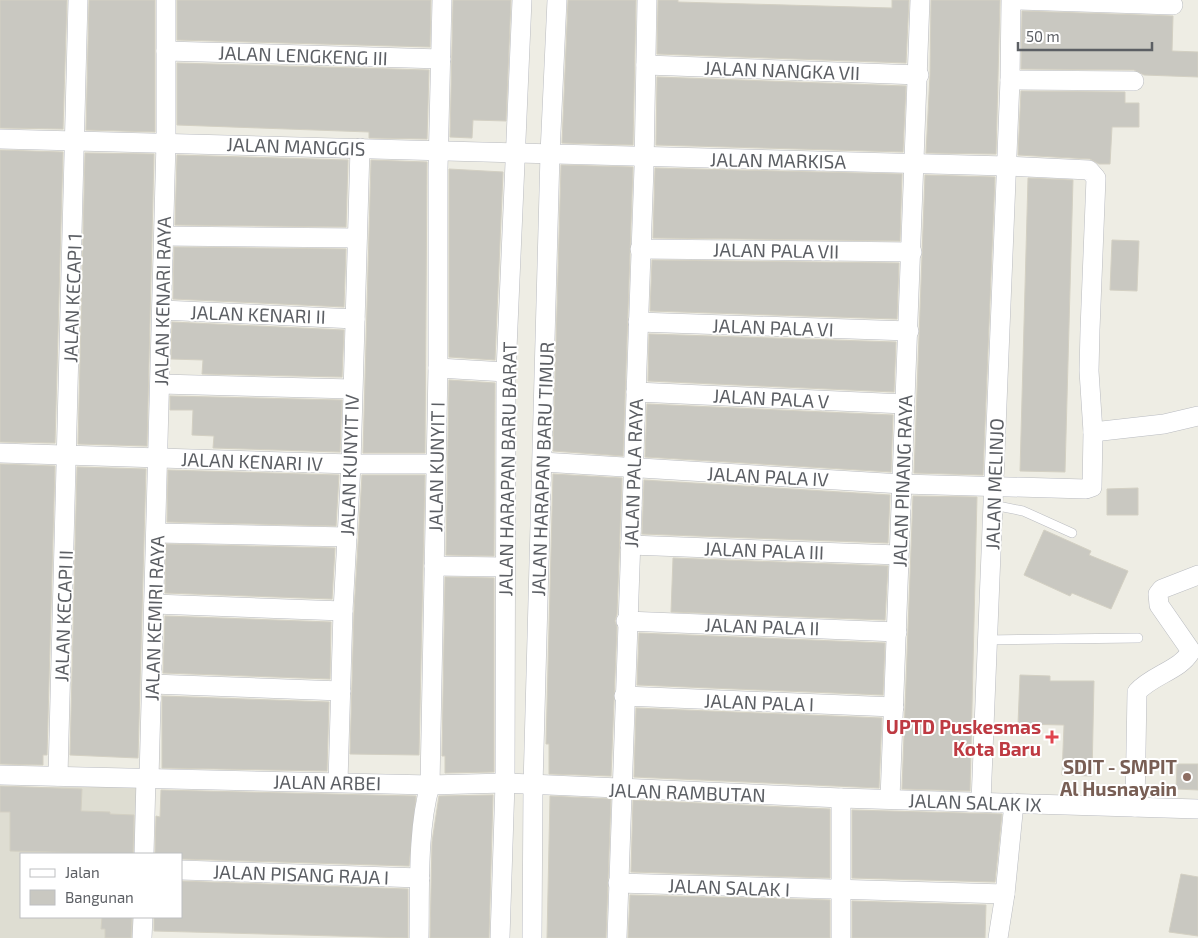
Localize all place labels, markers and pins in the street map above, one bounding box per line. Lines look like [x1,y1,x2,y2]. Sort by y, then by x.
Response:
place label: UPTD Puskesmas Kota Baru [886,715,1041,760]
marker: UPTD Puskesmas Kota Baru [1045,730,1059,744]
place label: SDIT - SMPIT Al Husnayain [1060,755,1178,801]
marker: SDIT - SMPIT Al Husnayain [1181,771,1193,783]

